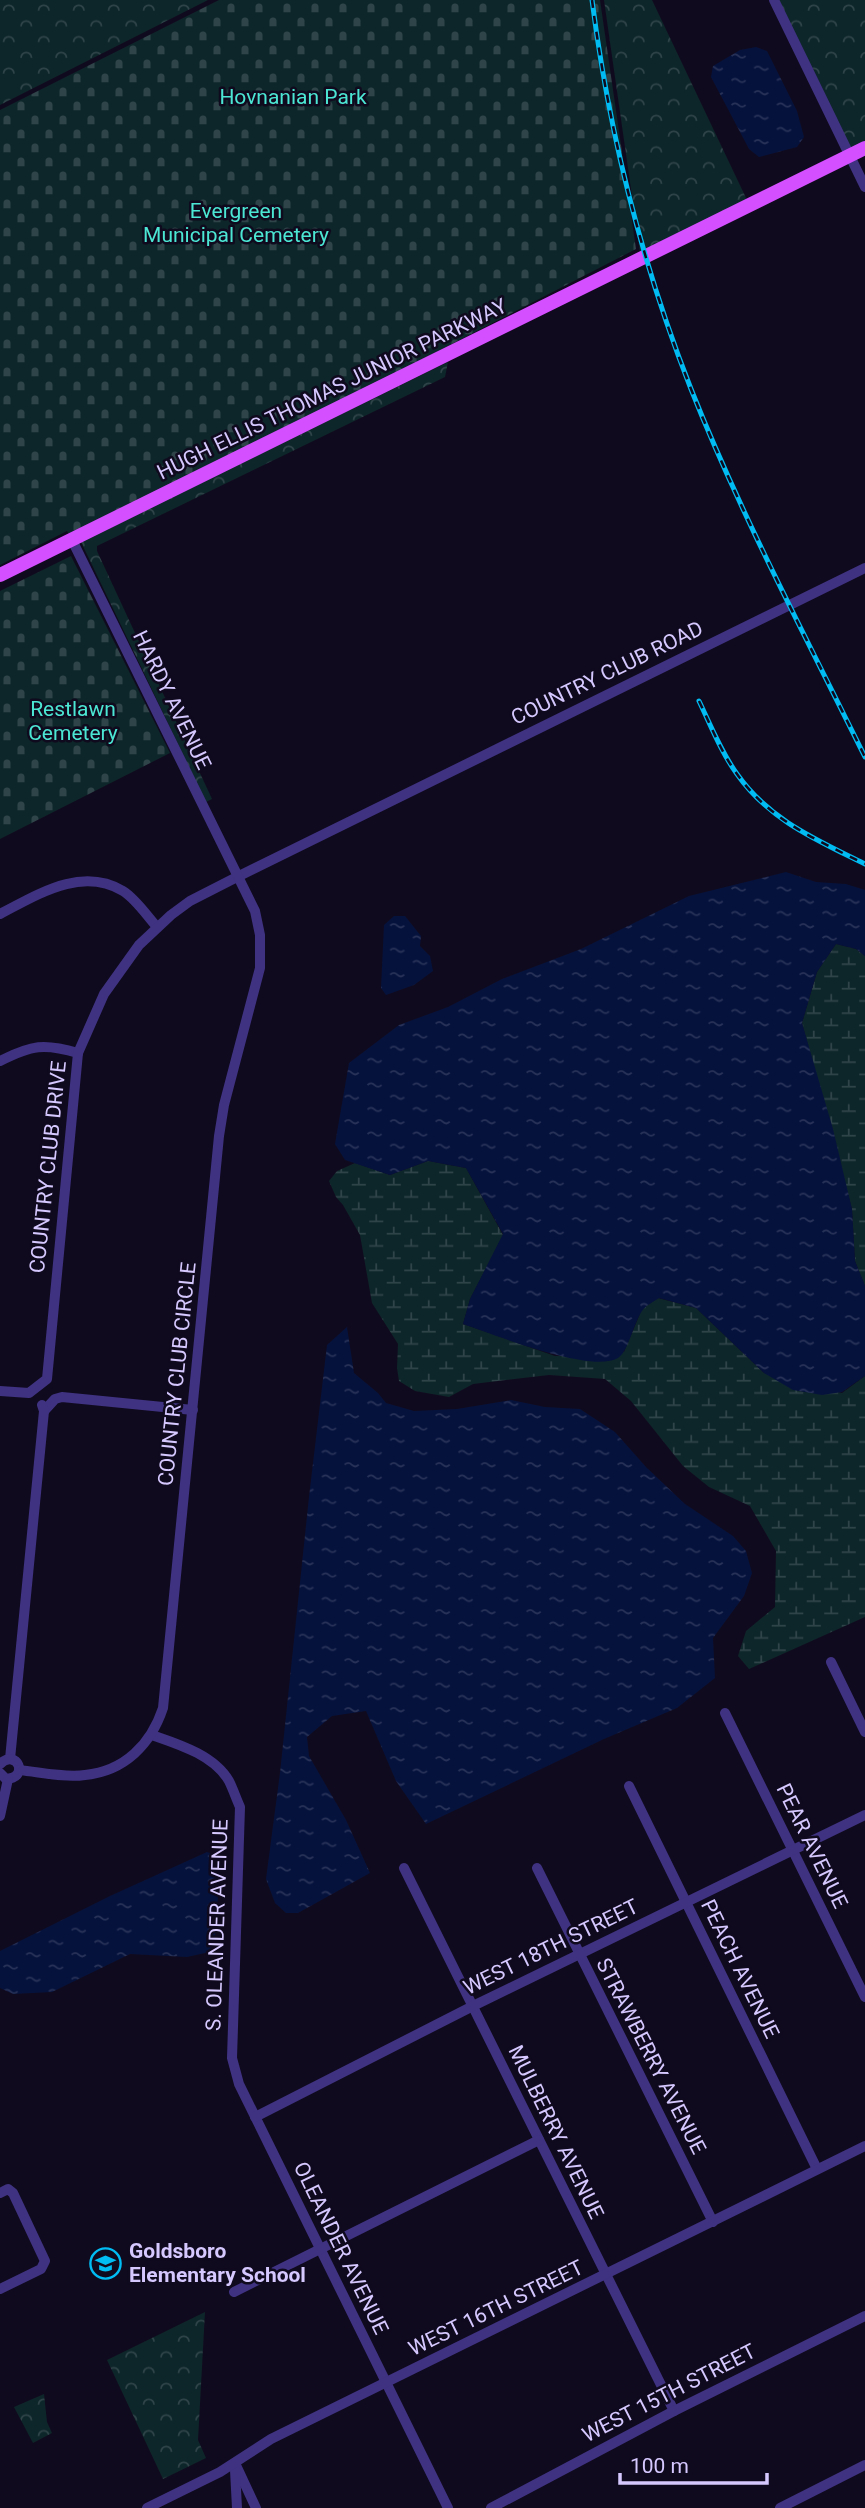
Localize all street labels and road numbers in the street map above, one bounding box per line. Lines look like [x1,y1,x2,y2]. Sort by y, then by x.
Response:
street label: HUGH ELLIS THOMAS JUNIOR PARKWAY [153,293,511,484]
street label: COUNTRY CLUB ROAD [507,616,707,730]
street label: HARDY AVENUE [128,627,216,773]
street label: COUNTRY CLUB DRIVE [25,1060,71,1274]
street label: COUNTRY CLUB CIRCLE [153,1261,201,1487]
street label: PEAR AVENUE [771,1780,853,1912]
street label: S. OLEANDER AVENUE [201,1819,233,2031]
street label: WEST 18TH STREET [460,1894,643,2000]
street label: PEACH AVENUE [696,1896,784,2042]
street label: STRAWBERRY AVENUE [591,1954,711,2158]
street label: MULBERRY AVENUE [504,2041,608,2223]
street label: OLEANDER AVENUE [289,2158,393,2338]
street label: WEST 16TH STREET [405,2255,588,2361]
street label: WEST 15TH STREET [578,2339,760,2447]

